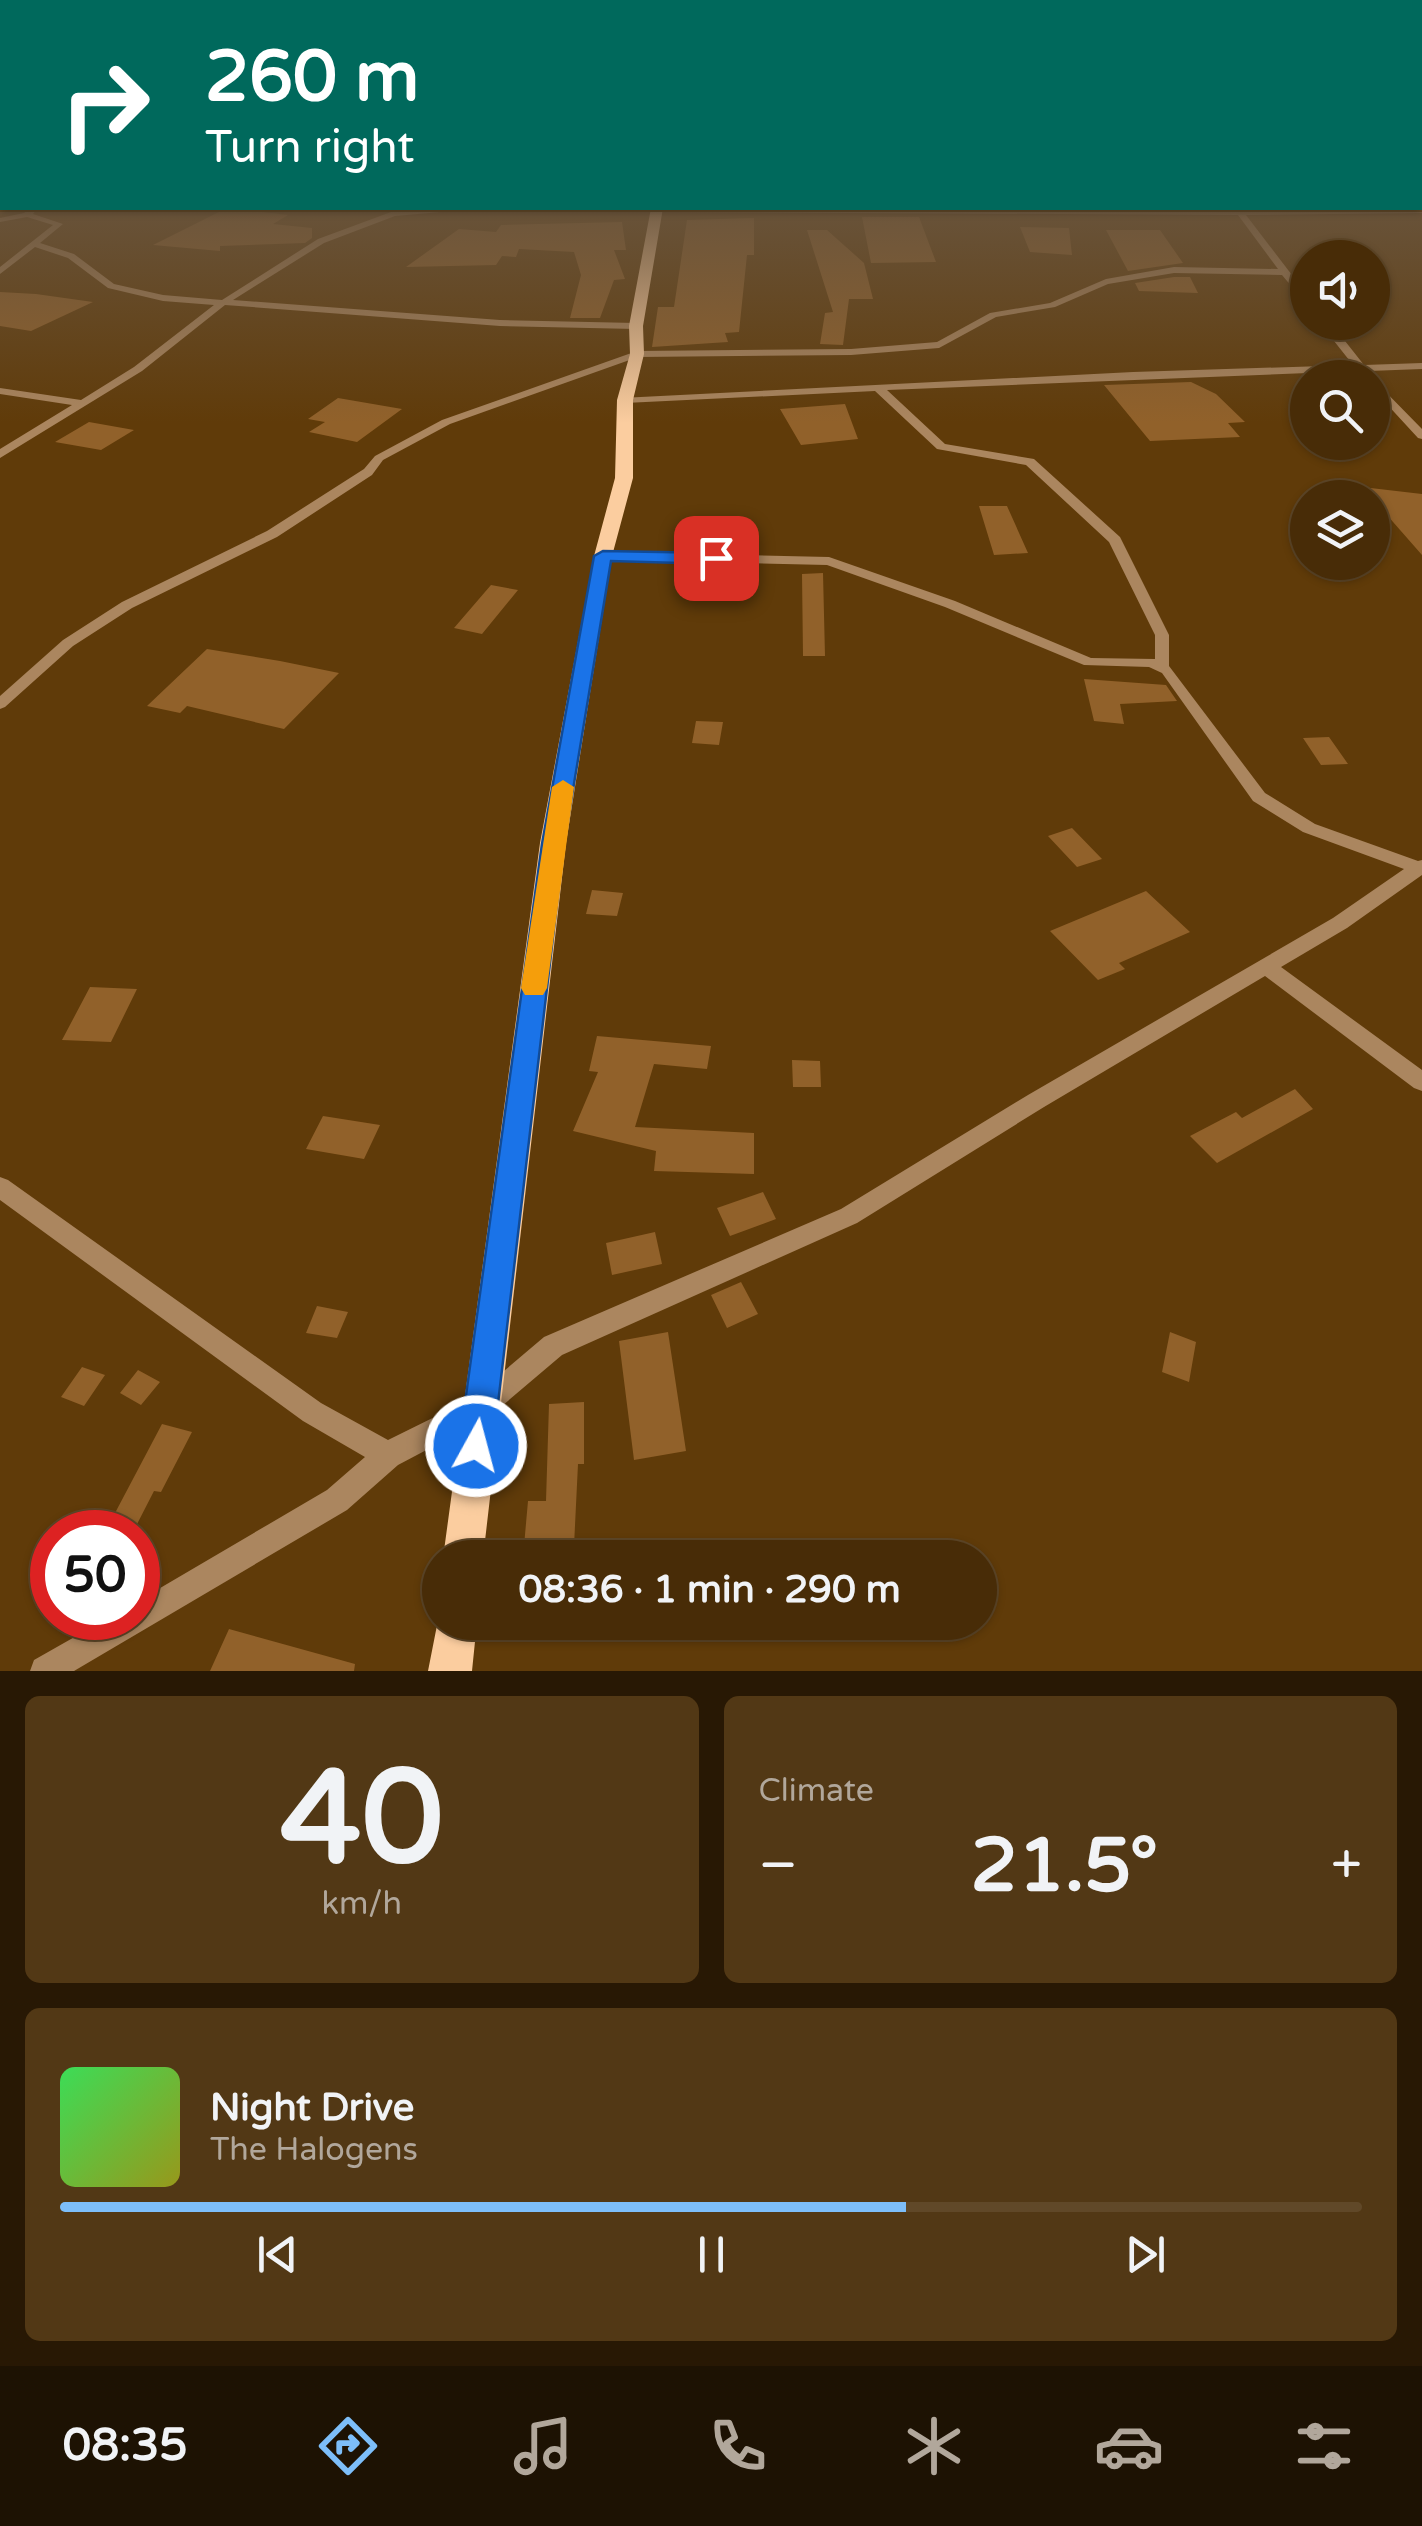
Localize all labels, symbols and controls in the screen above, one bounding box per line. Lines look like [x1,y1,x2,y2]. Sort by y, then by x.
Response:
text: 260 m [205,36,419,120]
icon: right [40,40,170,170]
text: Turn right [205,121,414,175]
map controls [1290,240,1390,580]
button: sound [1290,240,1390,340]
button: search [1290,360,1390,460]
button: layers [1290,480,1390,580]
pin [674,516,759,601]
icon: arrive [689,531,744,586]
position arrow [424,1394,528,1498]
speed limit sign: 50 [30,1510,160,1640]
text: 08:36 · 1 min · 290 m [518,1567,901,1613]
text: 40 [280,1742,443,1898]
text: Climate [759,1772,874,1810]
text: 21.5° [971,1821,1158,1911]
text: − [759,1833,798,1899]
text: + [1331,1833,1362,1899]
text: km/h [322,1885,402,1923]
text: Night Drive [210,2085,414,2131]
text: The Halogens [210,2131,418,2169]
icon: previous [250,2227,305,2282]
icon: pause [684,2227,739,2282]
icon: next [1118,2227,1173,2282]
icon: directions [313,2411,383,2481]
icon: music [508,2411,578,2481]
icon: phone [703,2411,773,2481]
icon: climate [899,2411,969,2481]
icon: car [1094,2411,1164,2481]
icon: filters [1289,2411,1359,2481]
text: 08:35 [63,2419,187,2473]

